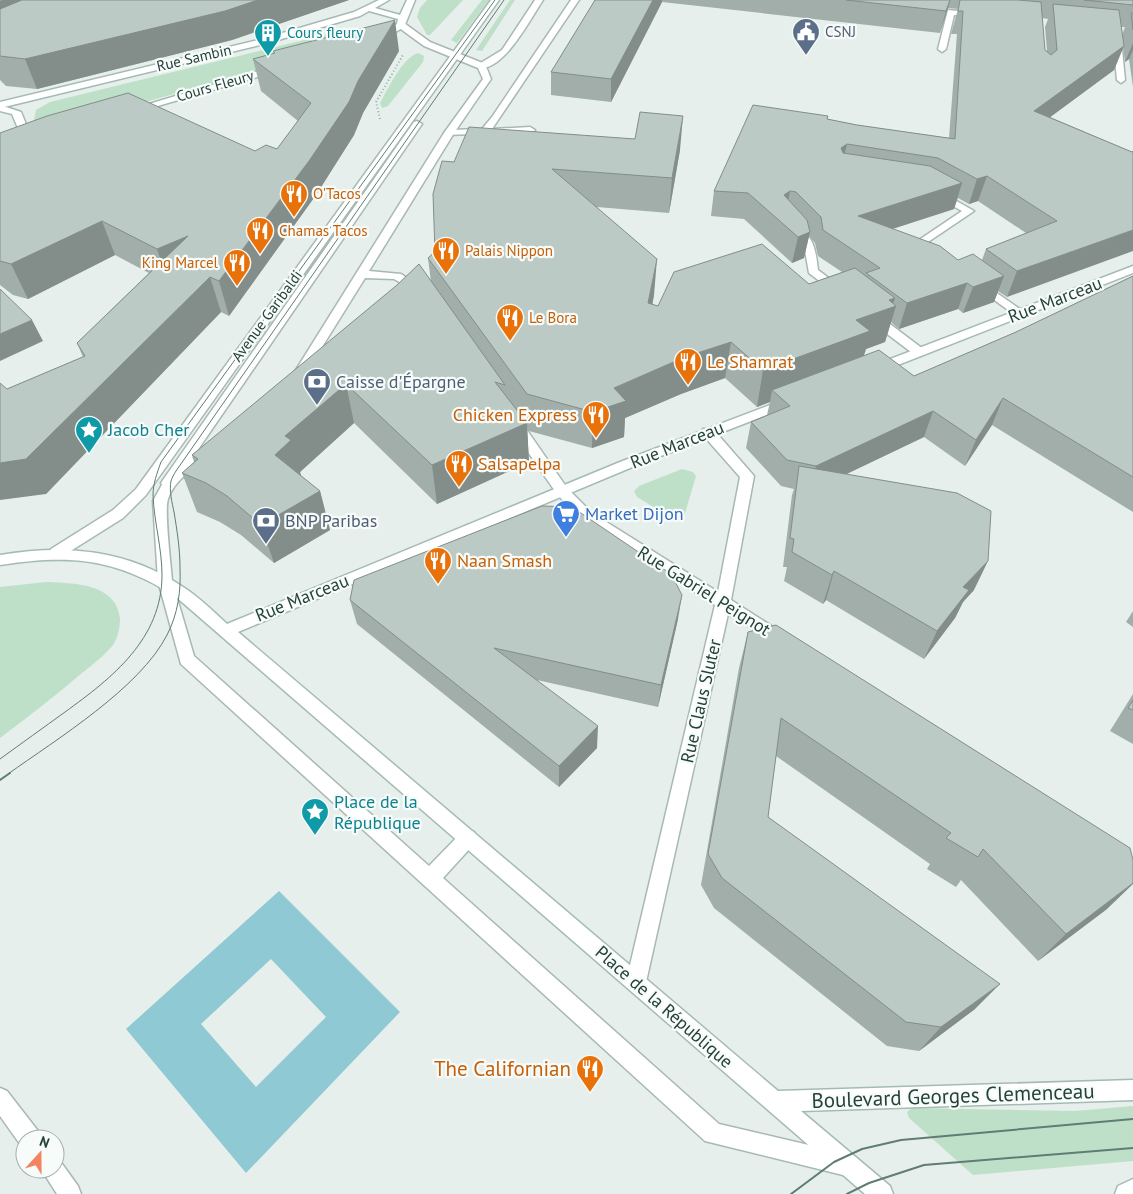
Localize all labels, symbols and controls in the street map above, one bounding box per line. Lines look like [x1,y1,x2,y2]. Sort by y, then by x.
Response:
public building icon: CSNJ [791,17,821,56]
building icon: Cours fleury [253,18,283,57]
place label: CSNJ [825,22,856,41]
place label: Cours fleury [287,23,363,42]
street label: Rue Sambin [155,40,233,75]
street label: Cours Fleury [174,65,256,106]
restaurant icon: O'Tacos [279,179,309,218]
place label: O'Tacos [313,184,361,203]
restaurant icon: Chamas Tacos [245,216,275,255]
place label: Chamas Tacos [279,221,368,240]
restaurant icon: Palais Nippon [431,236,461,275]
place label: Palais Nippon [465,241,553,260]
restaurant icon: King Marcel [222,248,252,287]
place label: King Marcel [142,253,219,272]
street label: Avenue Garibaldi [227,266,306,365]
street label: Rue Marceau [1005,271,1105,328]
restaurant icon: Le Bora [495,303,525,342]
place label: Le Bora [529,308,577,327]
restaurant icon: Le Shamrat [673,347,703,386]
place label: Le Shamrat [707,350,793,373]
bank icon: Caisse d'Épargne [302,367,332,406]
place label: Caisse d'Épargne [336,370,466,393]
restaurant icon: Chicken Express [581,400,611,439]
place label: Chicken Express [453,403,577,426]
place icon: Jacob Cher [74,415,104,454]
street label: Rue Marceau [627,415,727,474]
place label: Jacob Cher [107,418,189,441]
restaurant icon: Salsapelpa [444,449,474,488]
place label: Salsapelpa [478,452,561,475]
supermarket icon: Market Dijon [551,499,581,538]
place label: Market Dijon [585,502,684,525]
bank icon: BNP Paribas [251,506,281,545]
place label: BNP Paribas [285,509,377,532]
street label: Rue Gabriel Peignot [633,540,775,641]
restaurant icon: Naan Smash [423,546,453,585]
place label: Naan Smash [457,549,552,572]
street label: Rue Marceau [252,568,352,627]
street label: Rue Claus Sluter [675,637,726,765]
place label: Place de la République [334,790,421,834]
place icon: Place de la République [300,797,330,836]
street label: Place de la République [591,940,738,1073]
restaurant icon: The Californian [575,1054,605,1093]
place label: The Californian [434,1055,571,1082]
street label: Boulevard Georges Clemenceau [811,1077,1095,1114]
north arrow [15,1129,65,1179]
text: N [37,1132,52,1152]

